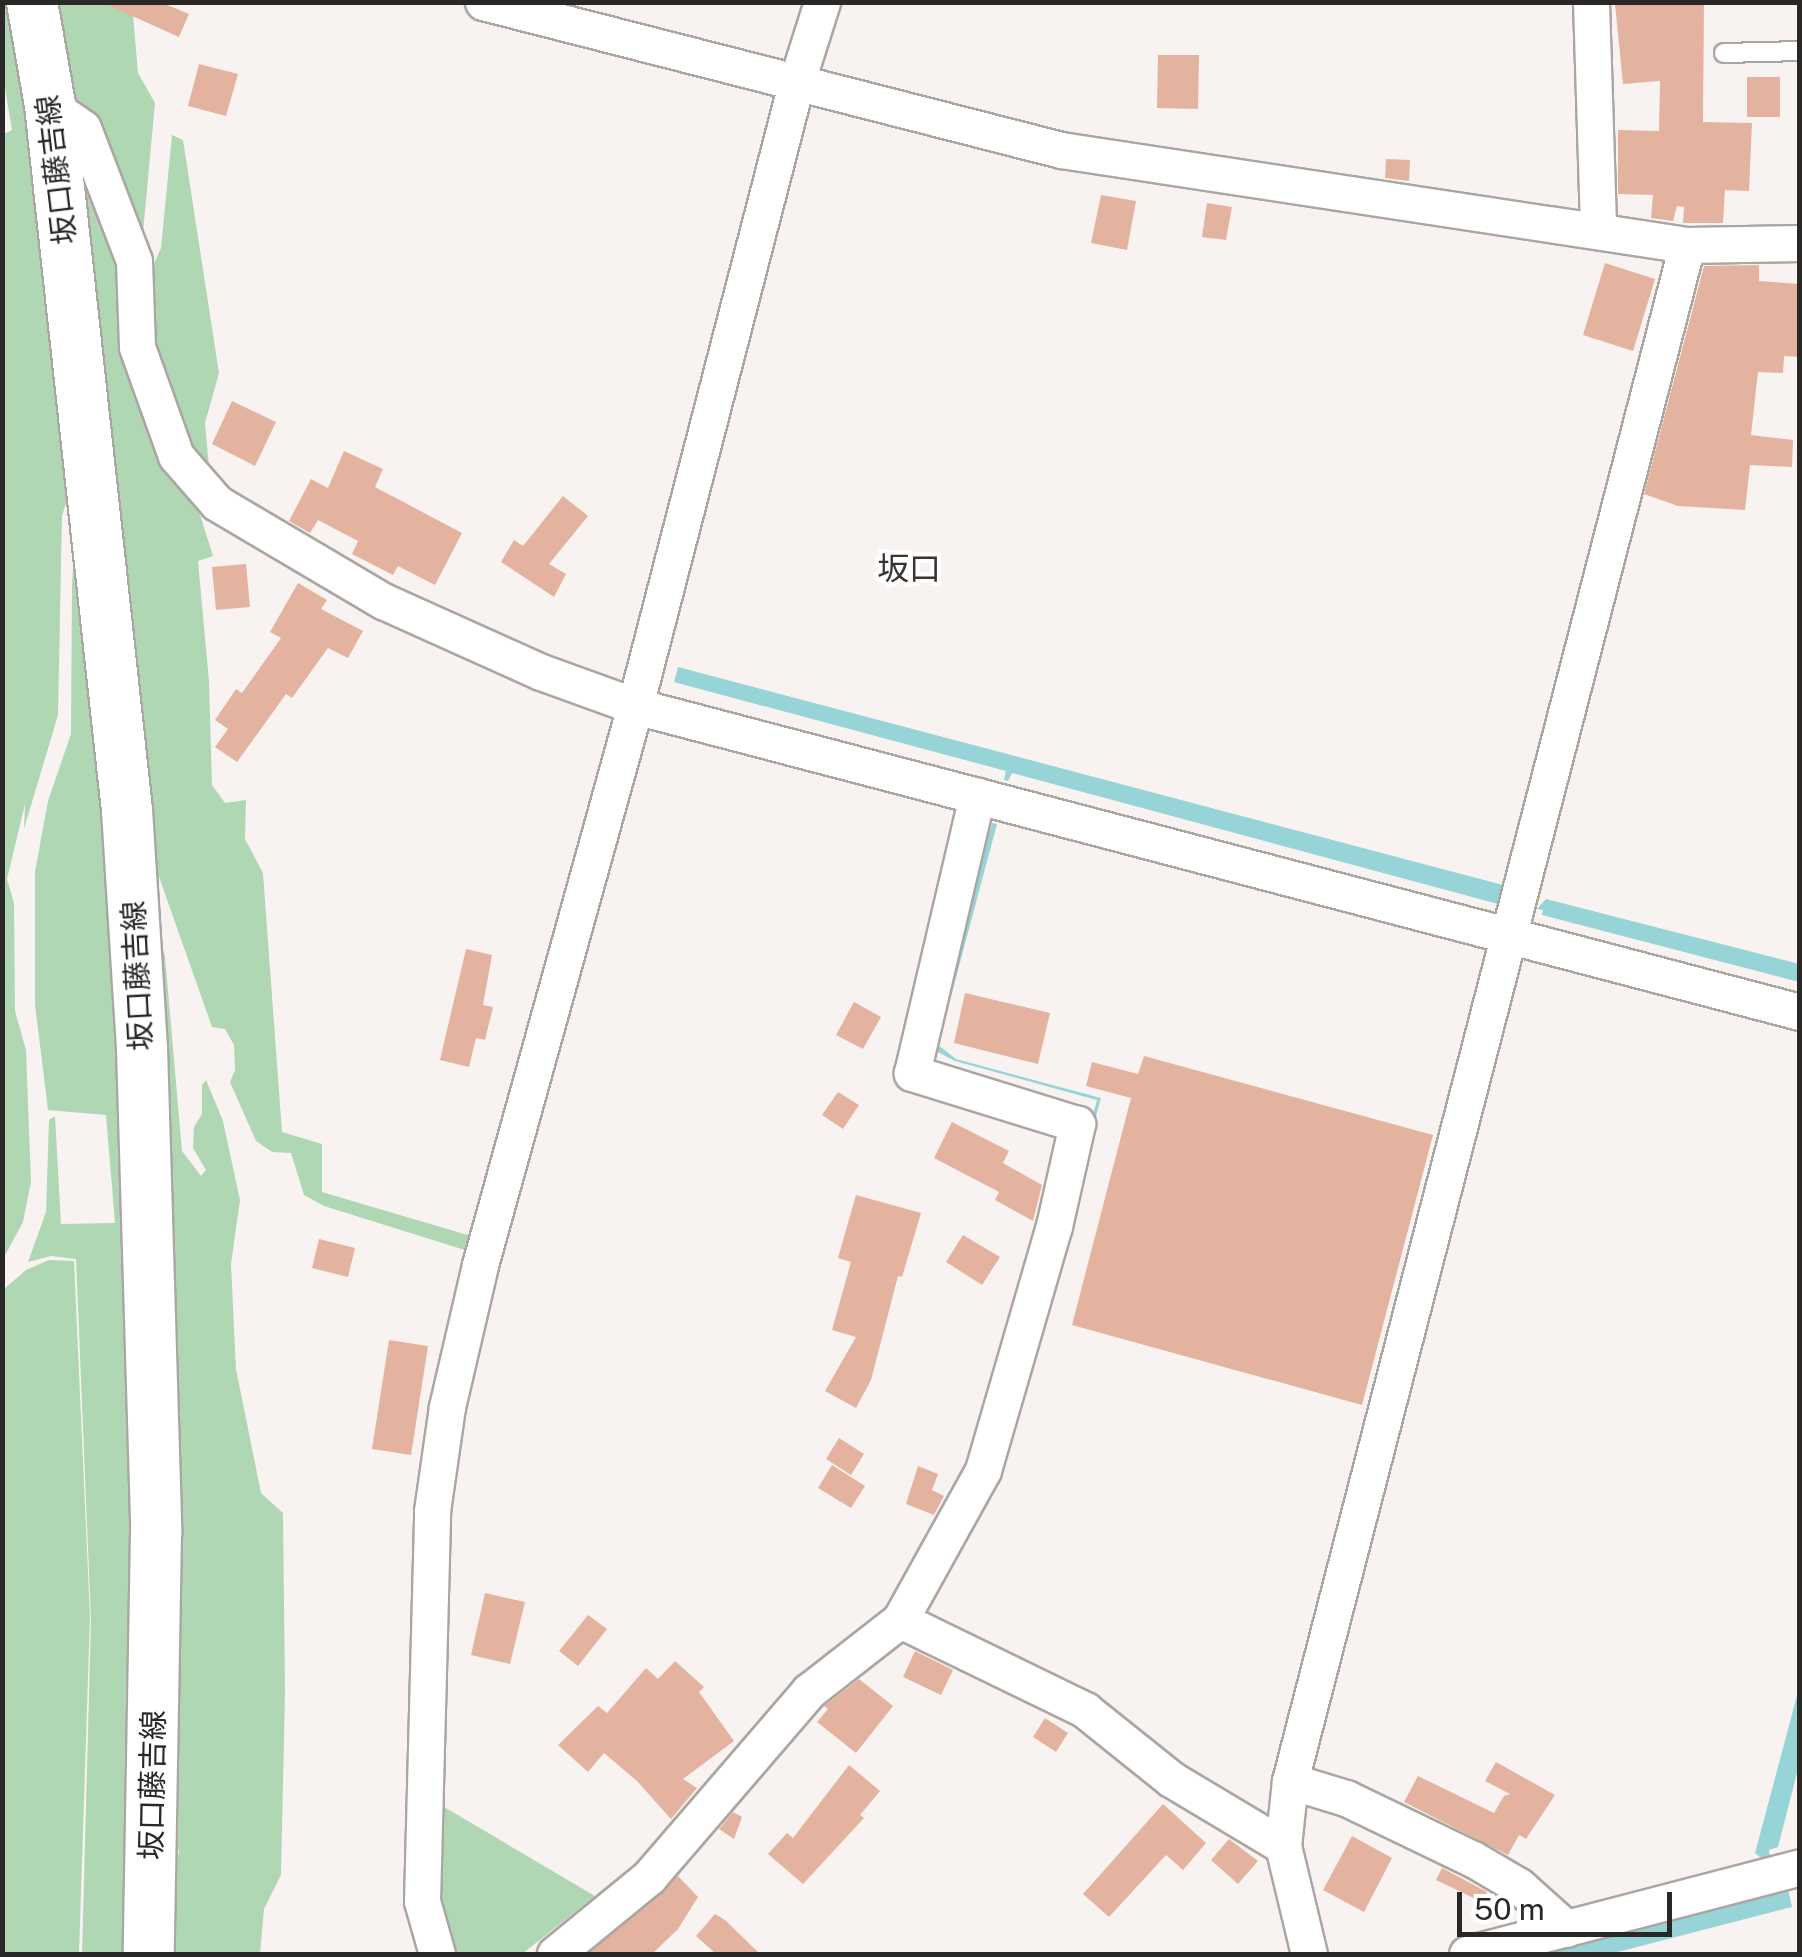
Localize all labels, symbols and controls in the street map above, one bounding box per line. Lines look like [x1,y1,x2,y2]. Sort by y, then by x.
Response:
street label: 坂口藤吉線 [29,93,83,247]
district label: 坂口 [877,550,941,588]
street label: 坂口藤吉線 [115,900,159,1052]
street label: 坂口藤吉線 [133,1710,171,1860]
scale bar [1462,1872,1677,1934]
text: 50 m [1474,1891,1545,1927]

